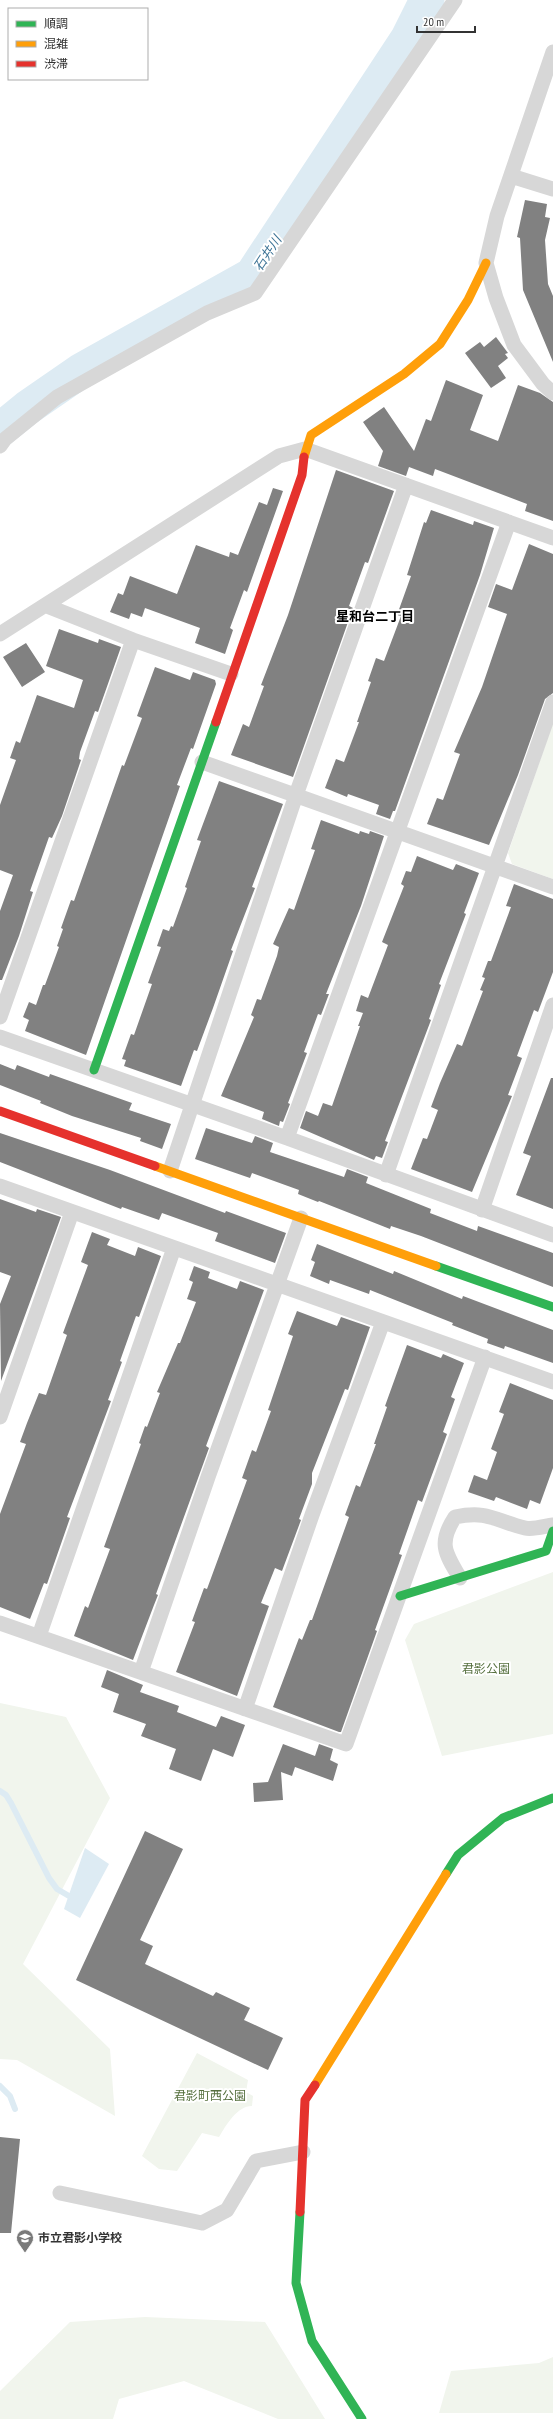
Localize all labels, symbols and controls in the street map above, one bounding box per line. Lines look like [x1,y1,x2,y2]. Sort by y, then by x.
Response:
legend [8,8,148,80]
scale bar [417,8,475,34]
text: 20 m [423,14,444,29]
text: 順調 [44,16,68,31]
text: 混雑 [44,36,68,51]
text: 渋滞 [44,56,68,71]
water label: 石井川 [250,231,286,274]
district label: 星和台二丁目 [336,608,414,625]
park label: 君影公園 [462,1661,510,1676]
park label: 君影町西公園 [174,2088,246,2103]
school or university icon: 市立君影小学校 [15,2228,35,2253]
place label: 市立君影小学校 [38,2230,122,2245]

